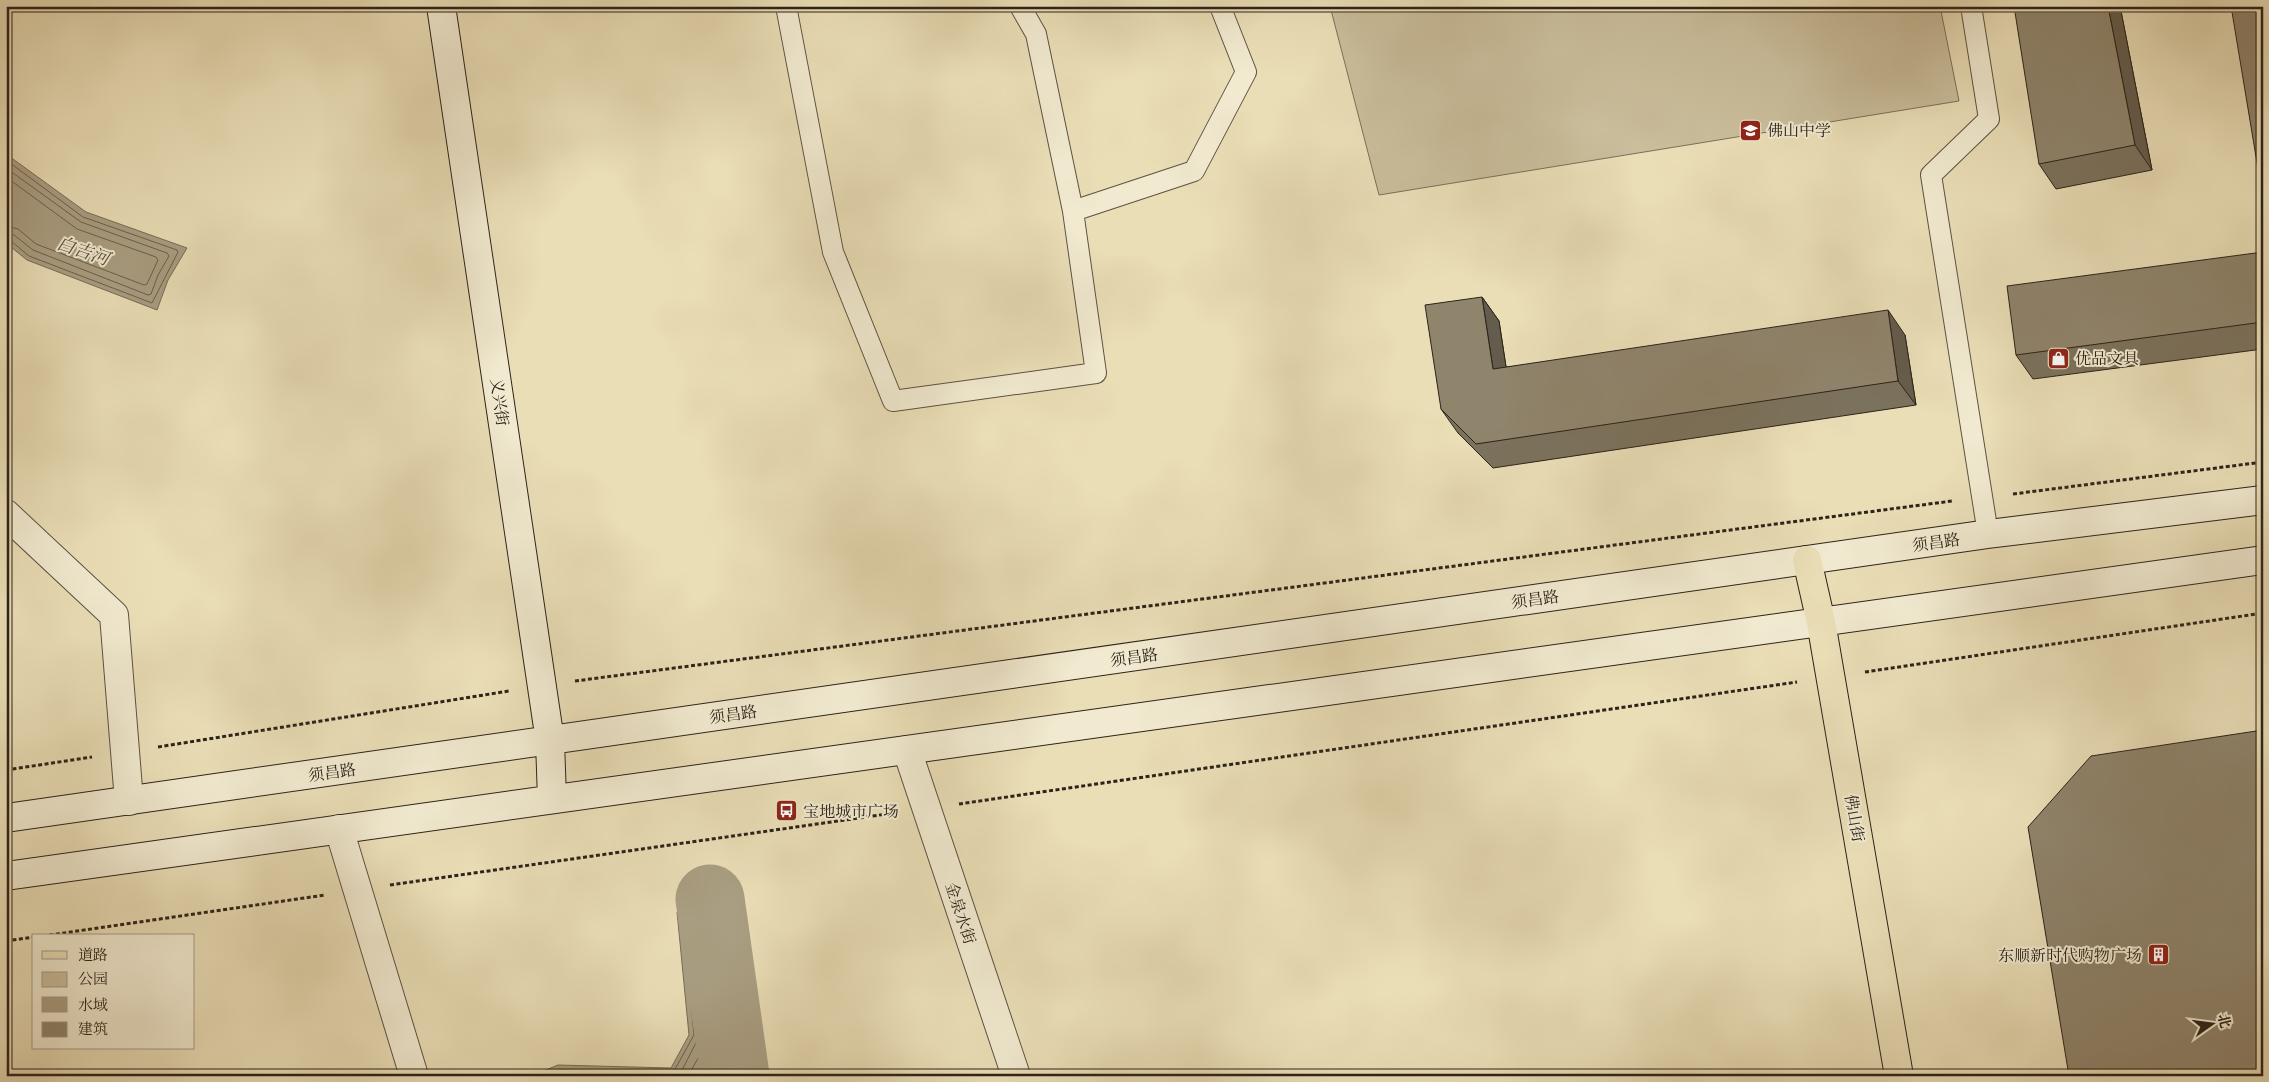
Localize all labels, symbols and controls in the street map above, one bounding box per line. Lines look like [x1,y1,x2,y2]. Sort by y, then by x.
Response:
school or university icon: 佛山中学 [1739,118,1763,142]
place label: 佛山中学 [1767,121,1831,140]
water label: 白吉河 [54,233,115,271]
shop icon: 优品文具 [2047,346,2071,370]
place label: 优品文具 [2075,349,2139,368]
street label: 义兴街 [487,377,512,427]
street label: 须昌路 [1911,530,1961,555]
street label: 须昌路 [1510,587,1560,612]
street label: 须昌路 [1109,645,1159,670]
street label: 须昌路 [708,702,758,727]
street label: 须昌路 [307,760,357,785]
street label: 佛山街 [1841,793,1868,843]
bus stop icon: 宝地城市广场 [775,799,799,823]
place label: 宝地城市广场 [803,802,899,821]
street label: 金泉水街 [942,880,979,947]
legend [32,934,195,1050]
building icon: 东顺新时代购物广场 [2146,943,2170,967]
text: 道路 [78,946,108,964]
place label: 东顺新时代购物广场 [1998,946,2142,965]
text: 公园 [78,970,108,988]
text: 水域 [78,996,108,1014]
north arrow [2186,1000,2236,1050]
text: 北 [2214,1012,2234,1030]
text: 建筑 [78,1020,108,1038]

